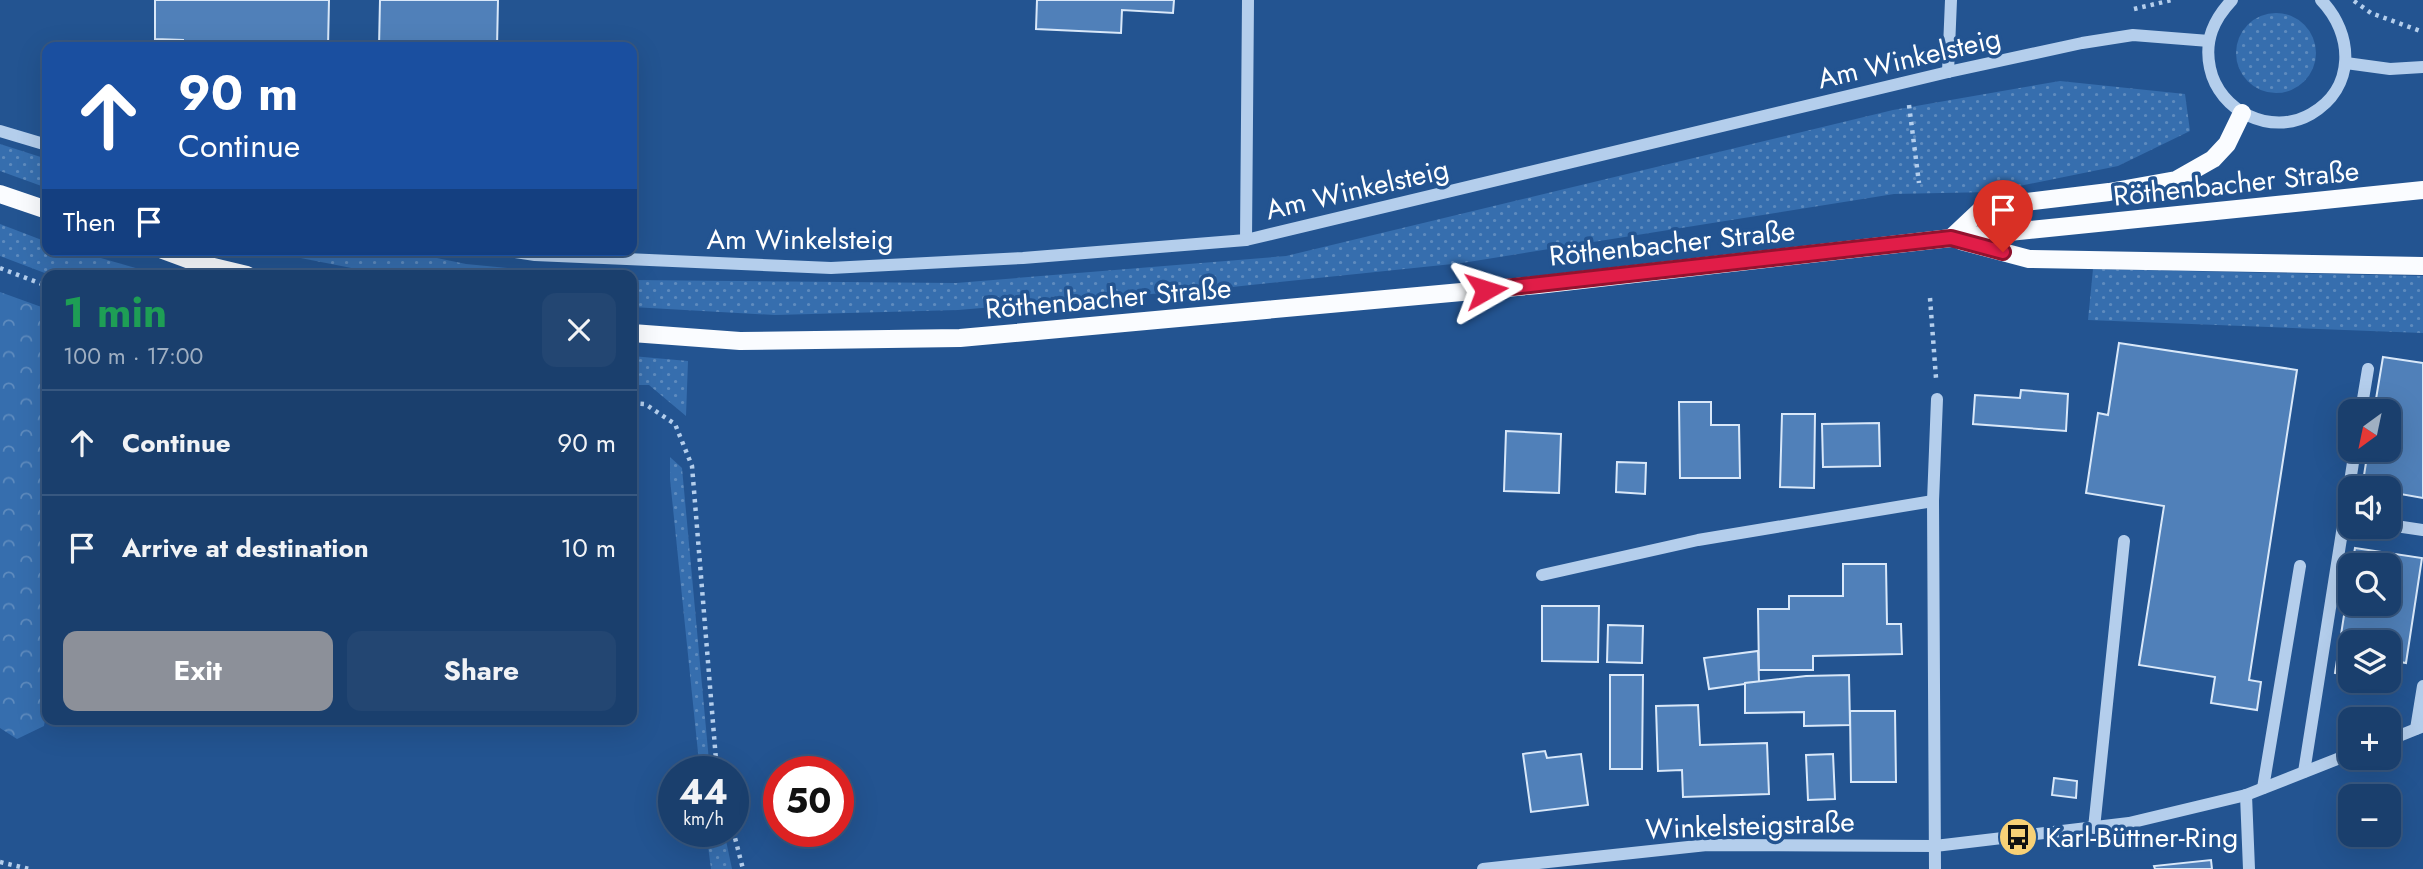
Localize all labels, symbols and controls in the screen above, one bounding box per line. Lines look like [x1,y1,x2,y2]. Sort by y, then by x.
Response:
street label: Am Winkelsteig [1813,17,2005,99]
text: 90 m [178,58,298,128]
icon: ahead [63,70,154,161]
text: Continue [178,123,300,169]
street label: Am Winkelsteig [1261,148,1453,230]
street label: Röthenbacher Straße [2111,150,2361,217]
pin [1973,180,2033,252]
icon: arrive [1984,191,2022,229]
text: Then [63,203,116,241]
icon: arrive [130,203,168,241]
street label: Röthenbacher Straße [1547,210,1797,277]
street label: Am Winkelsteig [707,219,893,260]
position arrow [1449,253,1523,327]
street label: Röthenbacher Straße [983,267,1233,330]
text: 1 min [63,282,167,343]
button: close [542,293,616,367]
text: 100 m · 17:00 [63,339,203,373]
north arrow [2338,399,2401,462]
map controls [2338,399,2401,847]
icon: ahead [63,424,101,462]
text: Continue [122,424,231,462]
text: 90 m [557,424,616,462]
button: sound [2338,476,2401,539]
icon: arrive [63,529,101,567]
text: Arrive at destination [122,529,369,567]
text: 10 m [561,529,616,567]
button: search [2338,553,2401,616]
button: layers [2338,630,2401,693]
button: Exit [63,631,333,711]
button: Share [347,631,616,711]
button: + [2338,707,2401,770]
speed limit sign: 50 [763,756,854,847]
text: 44 [679,767,728,817]
button: − [2338,784,2401,847]
street label: Winkelsteigstraße [1645,801,1855,850]
text: km/h [683,806,724,832]
bus stop icon: Karl-Büttner-Ring [1997,816,2039,858]
place label: Karl-Büttner-Ring [2045,817,2238,858]

